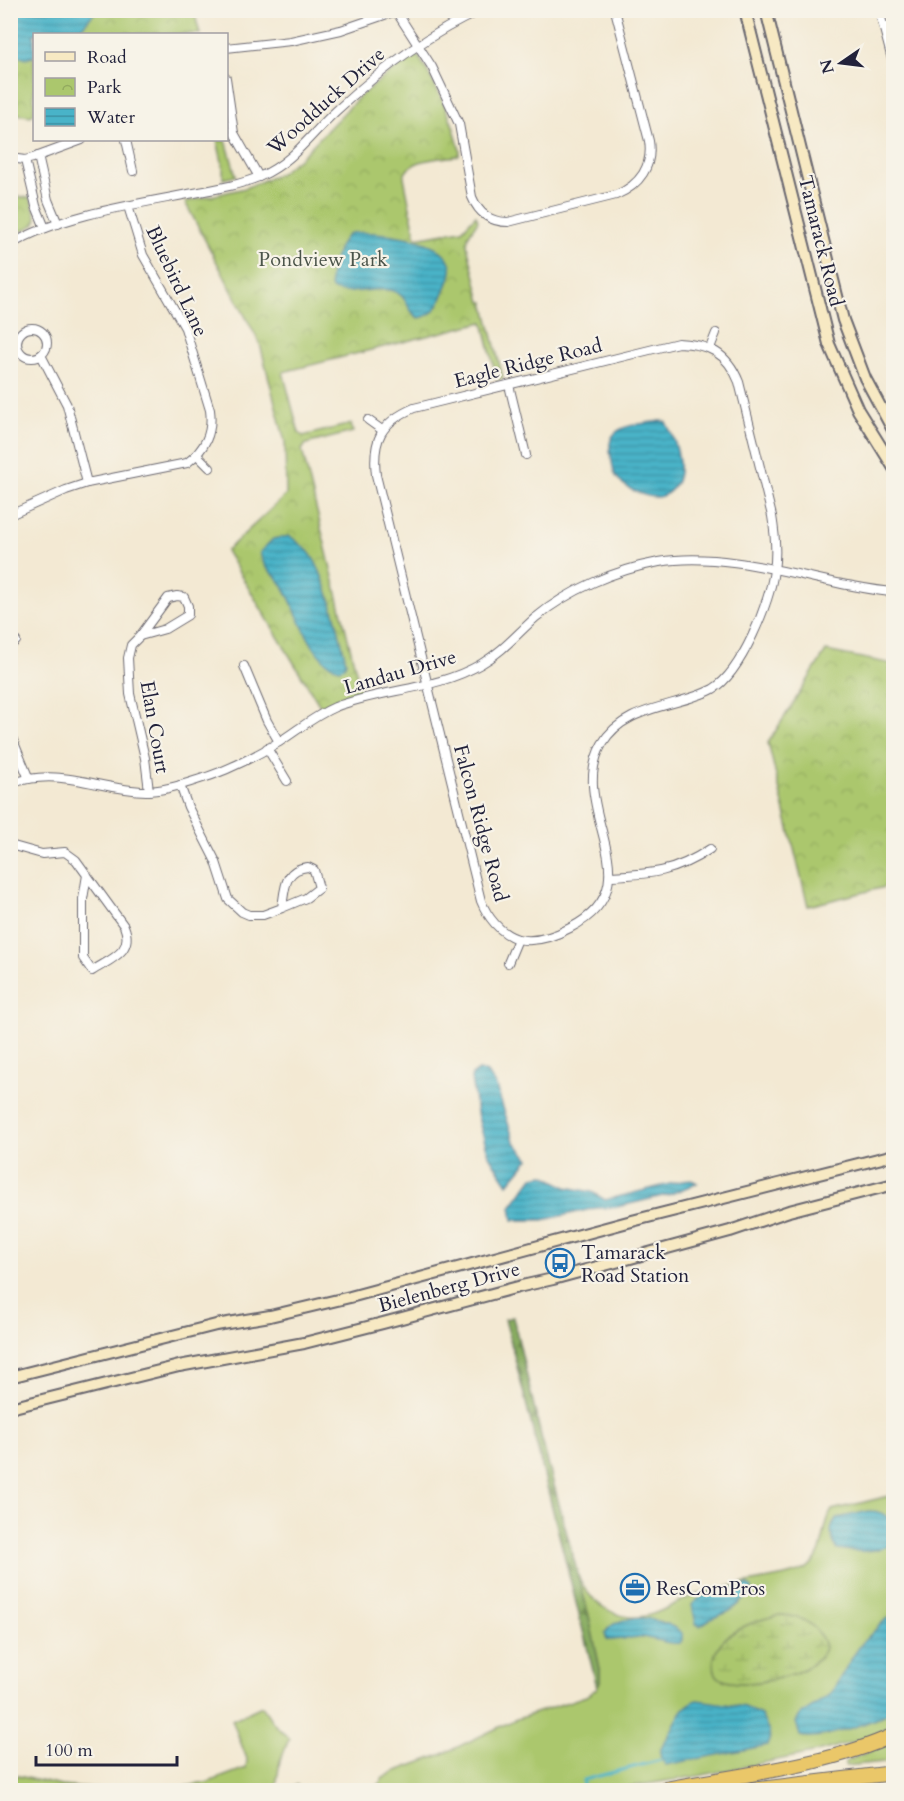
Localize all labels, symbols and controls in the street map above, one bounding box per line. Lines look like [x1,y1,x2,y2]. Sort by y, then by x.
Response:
legend [33,33,228,141]
north arrow [811,33,871,93]
street label: Woodduck Drive [261,41,391,162]
text: Road [87,45,127,70]
text: N [815,57,840,76]
text: Park [87,75,122,100]
text: Water [86,105,136,130]
street label: Tamarack Road [792,173,850,310]
street label: Bluebird Lane [139,221,215,341]
park label: Pondview Park [258,246,388,273]
street label: Eagle Ridge Road [451,331,605,394]
street label: Landau Drive [340,643,460,701]
street label: Elan Court [134,679,177,776]
street label: Falcon Ridge Road [447,741,515,905]
place label: Tamarack Road Station [581,1239,690,1289]
bus stop icon: Tamarack Road Station [544,1247,576,1279]
street label: Bielenberg Drive [375,1255,523,1319]
office icon: ResComPros [619,1572,651,1604]
place label: ResComPros [656,1575,765,1602]
scale bar [36,1729,177,1767]
text: 100 m [45,1738,93,1763]

